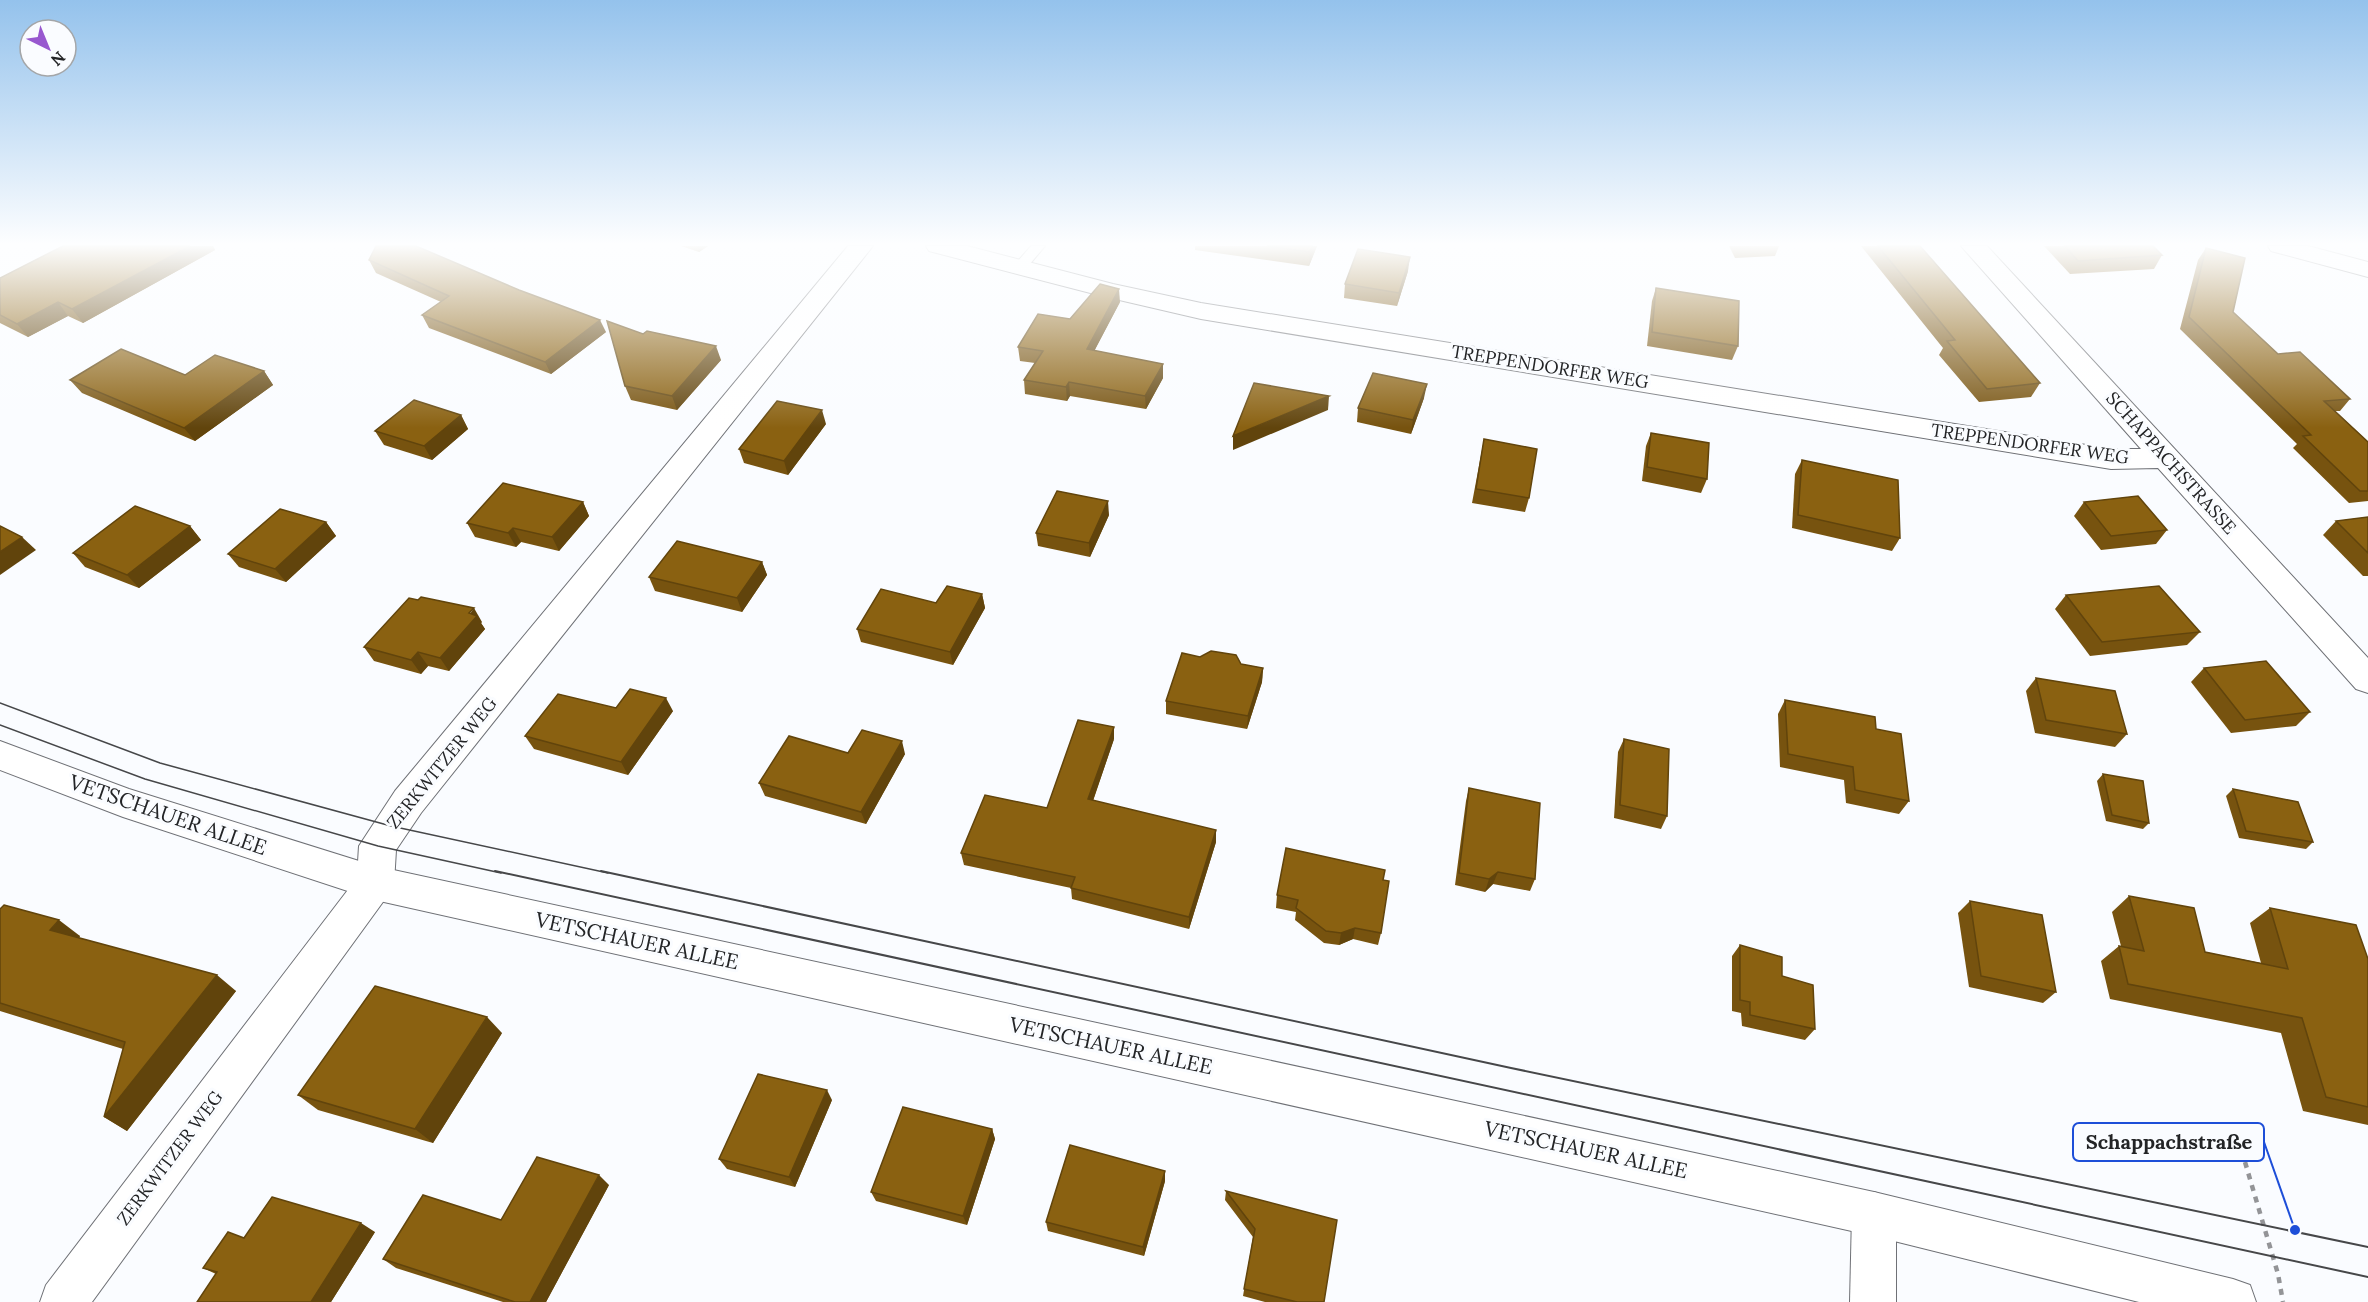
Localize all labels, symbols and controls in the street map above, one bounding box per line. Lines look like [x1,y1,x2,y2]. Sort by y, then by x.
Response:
north arrow [18,18,78,78]
text: N [47,47,70,71]
street label: TREPPENDORFER WEG [1450,340,1651,394]
street label: SCHAPPACHSTRASSE [2101,387,2241,539]
street label: TREPPENDORFER WEG [1930,418,2131,469]
street label: ZERKWITZER WEG [382,692,502,833]
street label: VETSCHAUER ALLEE [65,768,270,861]
street label: VETSCHAUER ALLEE [532,906,741,975]
street label: VETSCHAUER ALLEE [1006,1011,1215,1080]
street label: ZERKWITZER WEG [112,1086,228,1229]
street label: VETSCHAUER ALLEE [1481,1115,1690,1184]
callout: Schappachstraße [2073,1123,2264,1161]
text: Schappachstraße [2086,1129,2253,1154]

